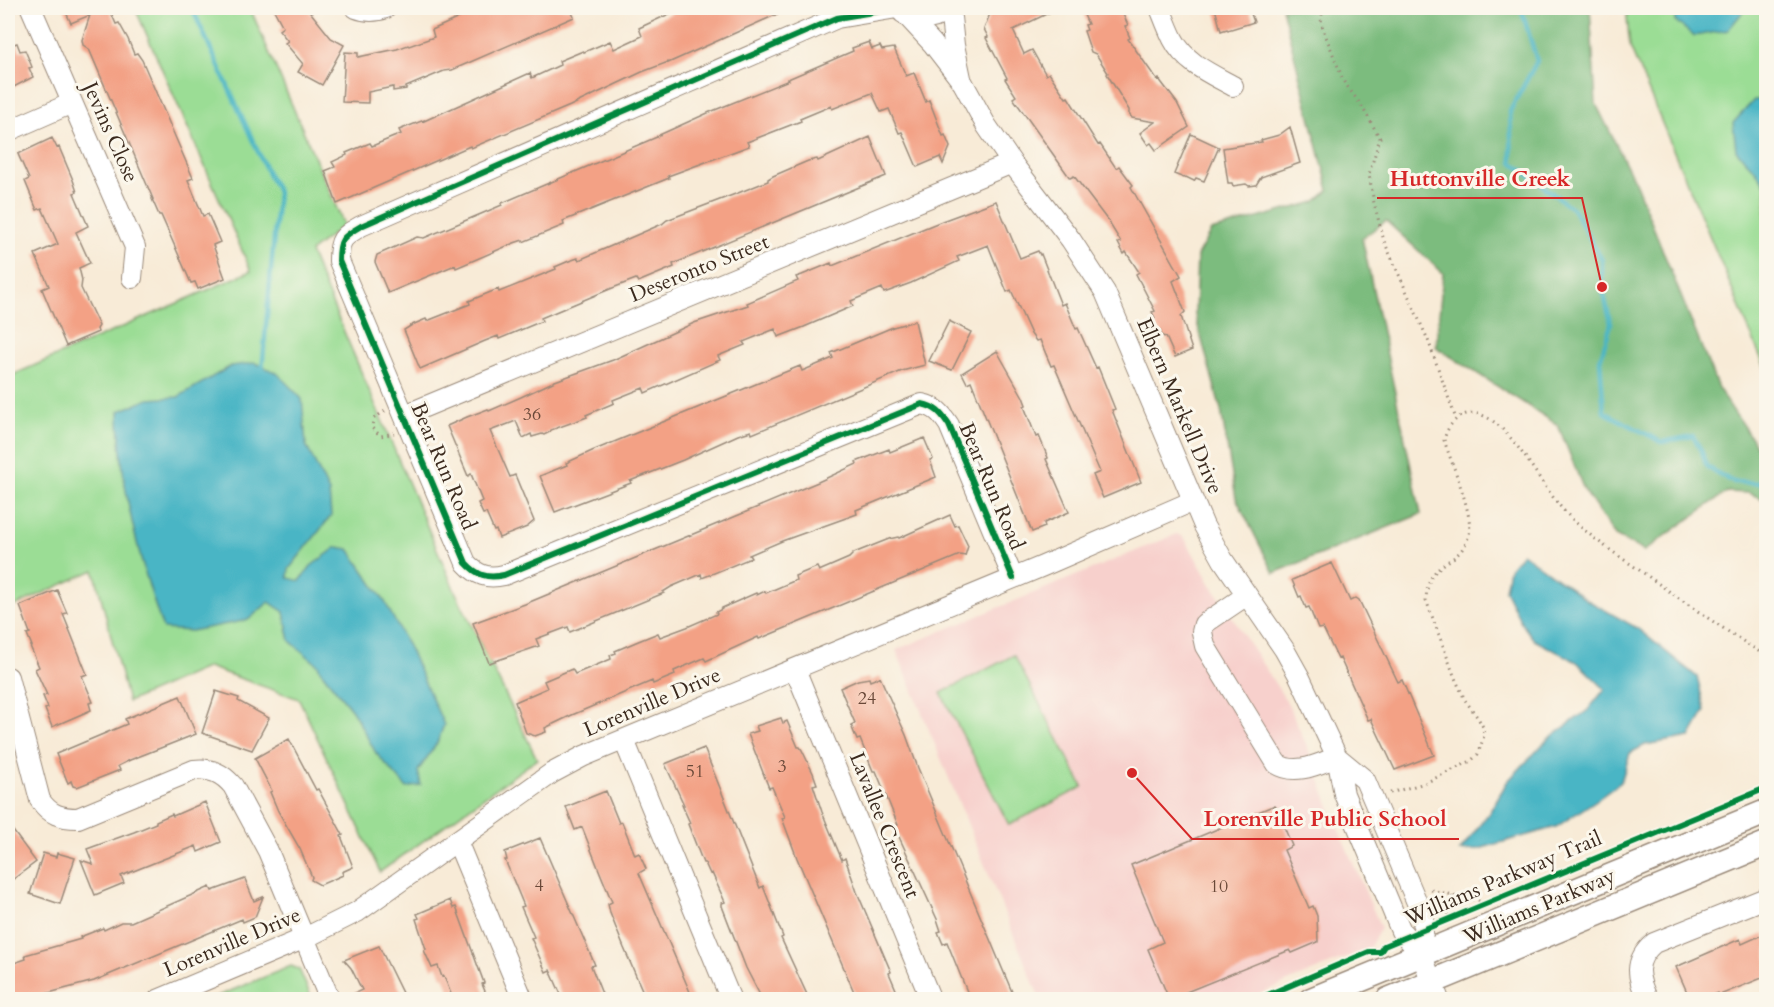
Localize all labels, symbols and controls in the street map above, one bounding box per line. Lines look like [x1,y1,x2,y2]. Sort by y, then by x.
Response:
street label: Jevins Close [74,75,146,187]
callout: Huttonville Creek [1377,158,1582,198]
text: Huttonville Creek [1390,164,1570,194]
street label: Deseronto Street [625,227,774,310]
street label: Elbern Markell Drive [1129,314,1230,499]
street label: Bear Run Road [404,398,483,534]
house number: 36 [523,402,541,427]
street label: Bear Run Road [952,418,1031,554]
street label: Lorenville Drive [579,661,725,744]
house number: 24 [858,686,876,711]
street label: Lavallee Crescent [842,748,927,903]
house number: 3 [777,754,787,779]
house number: 51 [686,759,704,784]
callout: Lorenville Public School [1192,799,1459,839]
text: Lorenville Public School [1203,804,1447,834]
street label: Williams Parkway Trail [1401,825,1605,931]
street label: Williams Parkway [1459,863,1619,949]
house number: 4 [534,873,544,898]
house number: 10 [1210,874,1228,899]
street label: Lorenville Drive [159,901,305,984]

